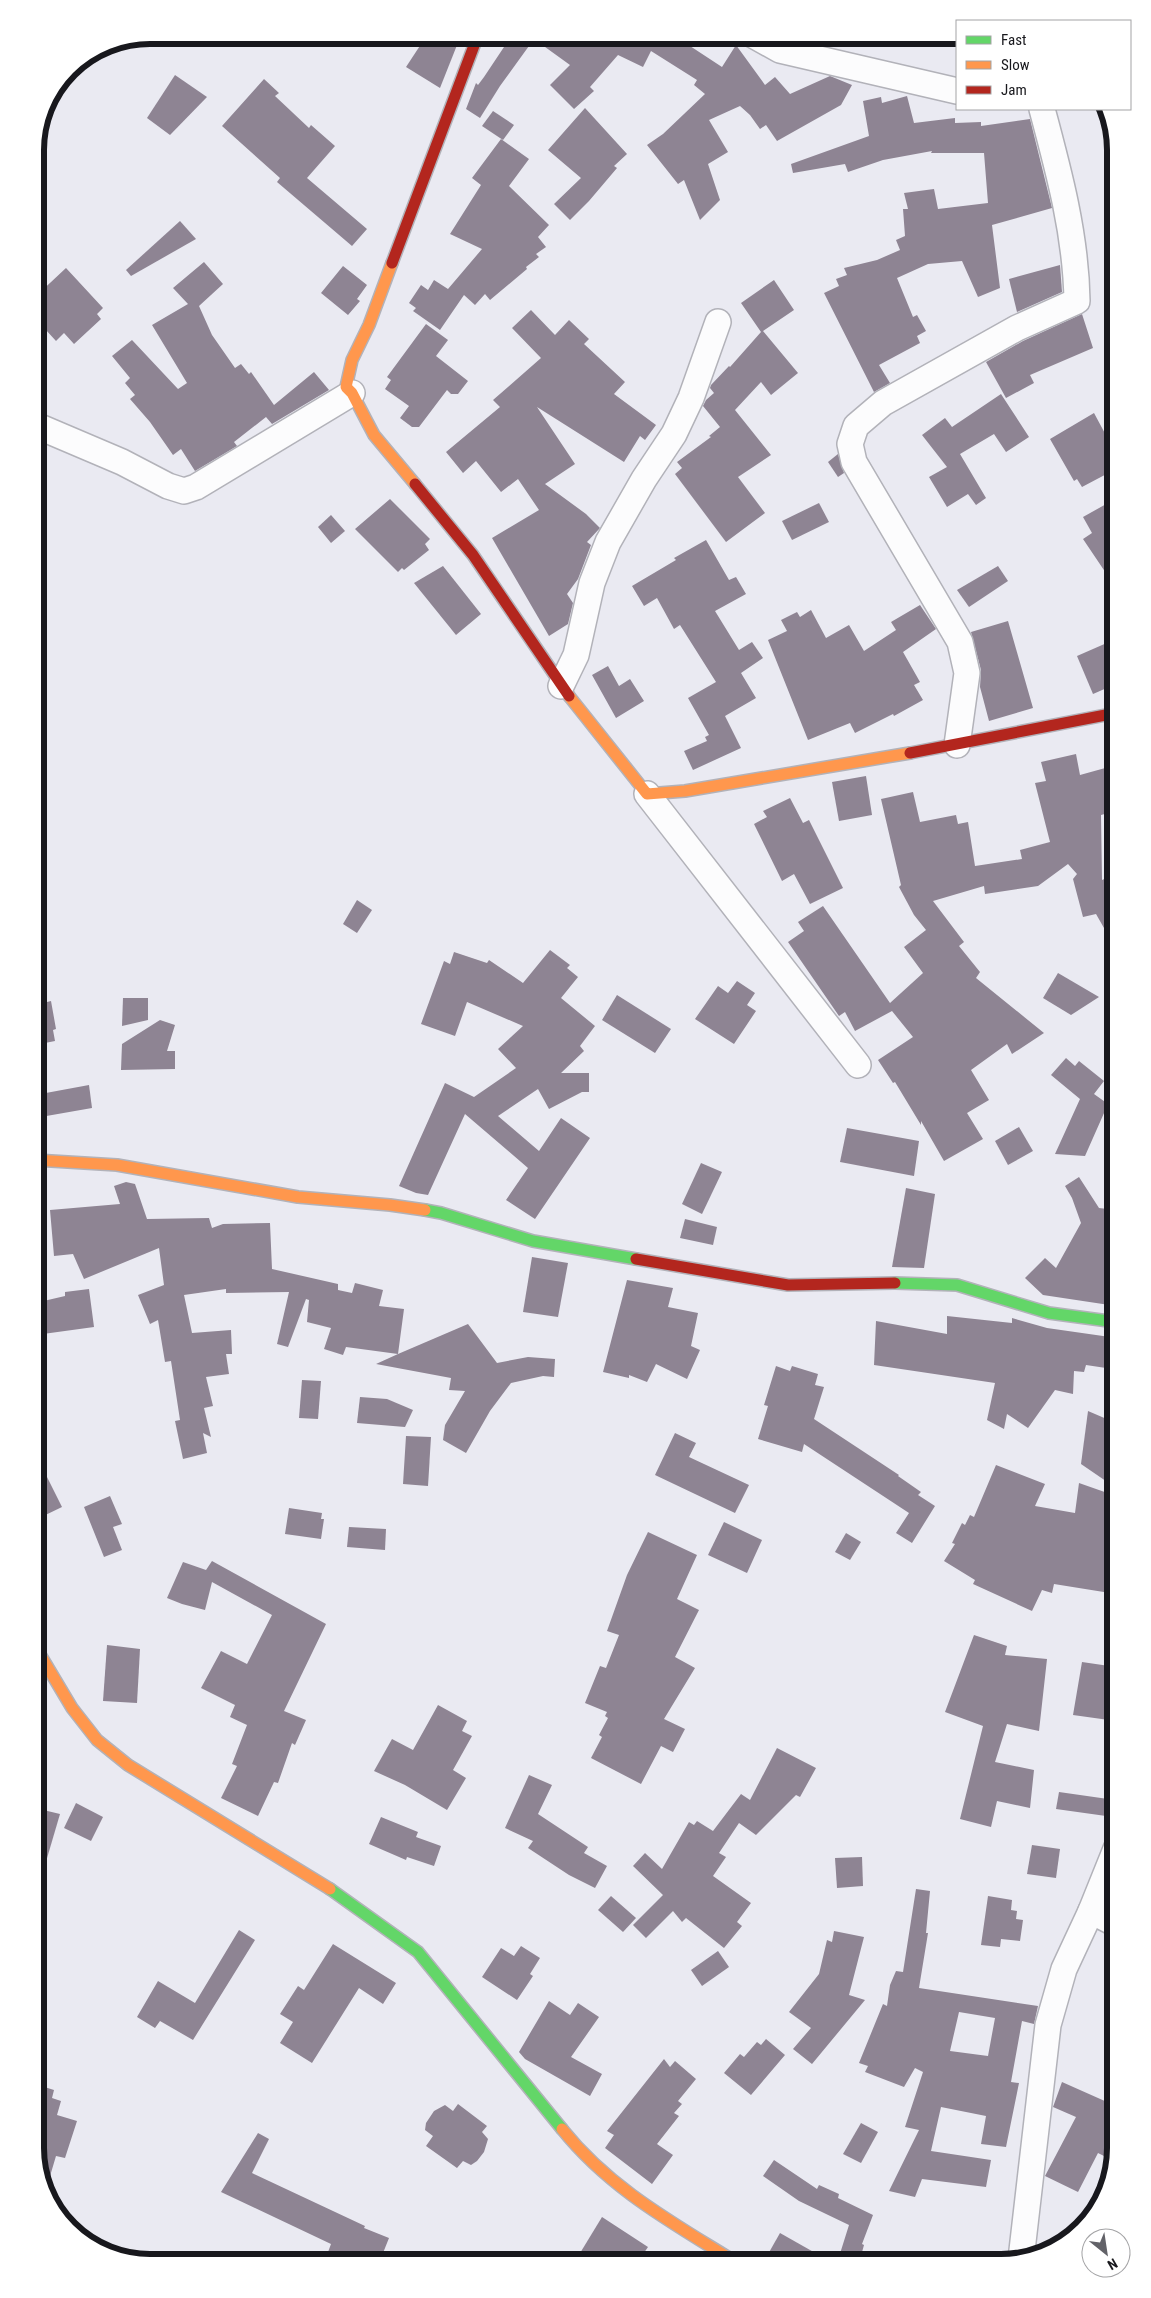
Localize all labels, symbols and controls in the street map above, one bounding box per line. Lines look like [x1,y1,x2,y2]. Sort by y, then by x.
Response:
legend [956,20,1131,110]
text: Fast [1001,31,1026,49]
text: Slow [1001,56,1030,74]
text: Jam [1001,81,1027,99]
north arrow [1081,2228,1131,2278]
text: N [1105,2255,1120,2273]

